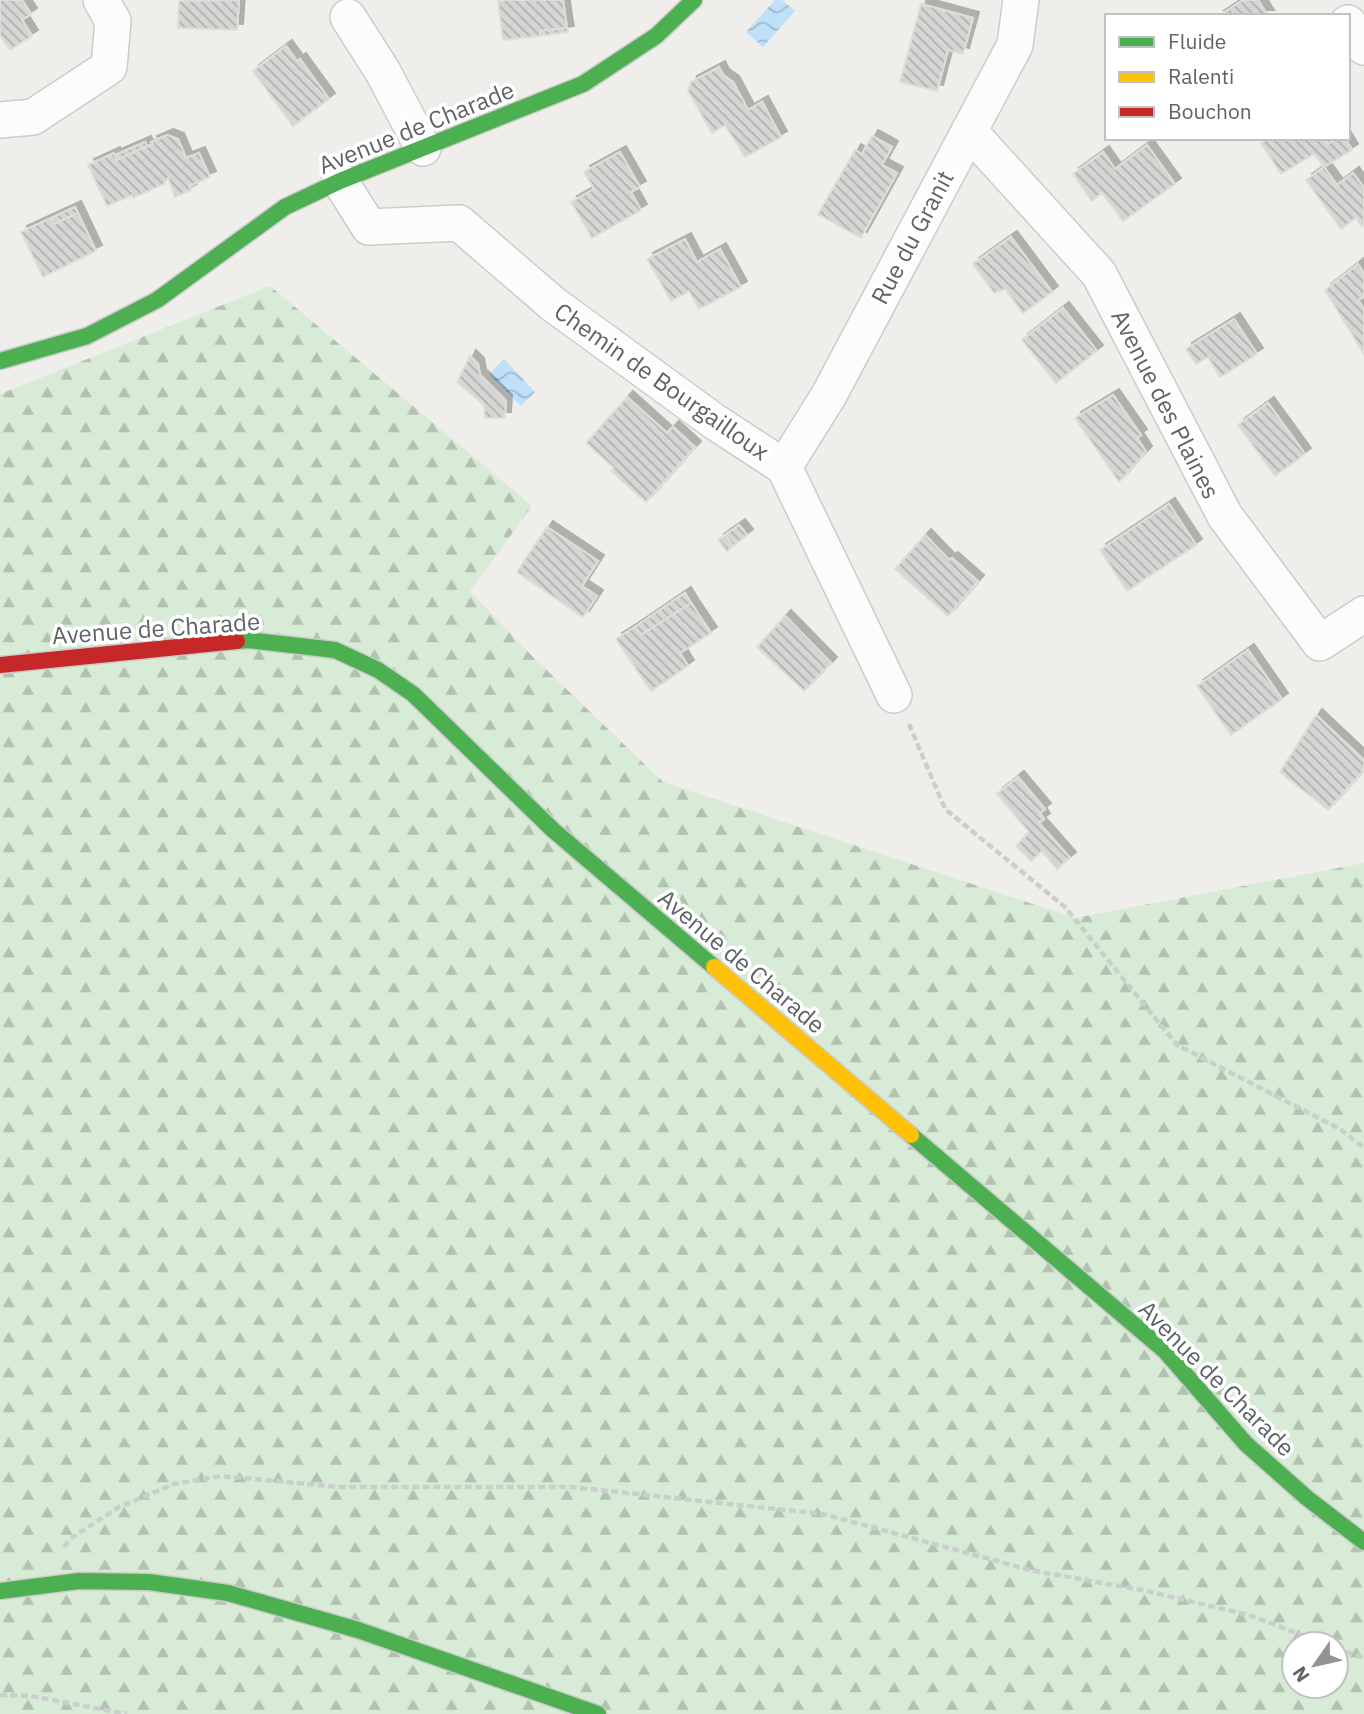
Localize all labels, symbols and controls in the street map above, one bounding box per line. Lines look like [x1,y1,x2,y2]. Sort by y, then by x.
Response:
legend [1105,14,1350,140]
text: Fluide [1168,27,1226,55]
text: Ralenti [1168,62,1234,90]
street label: Avenue de Charade [313,73,519,181]
text: Bouchon [1168,97,1252,125]
street label: Rue du Granit [863,164,961,310]
street label: Chemin de Bourgailloux [548,295,776,467]
street label: Avenue des Plaines [1104,304,1228,504]
street label: Avenue de Charade [51,605,261,651]
street label: Avenue de Charade [652,882,832,1040]
street label: Avenue de Charade [1132,1293,1302,1463]
north arrow [1280,1630,1350,1700]
text: N [1287,1662,1315,1687]

